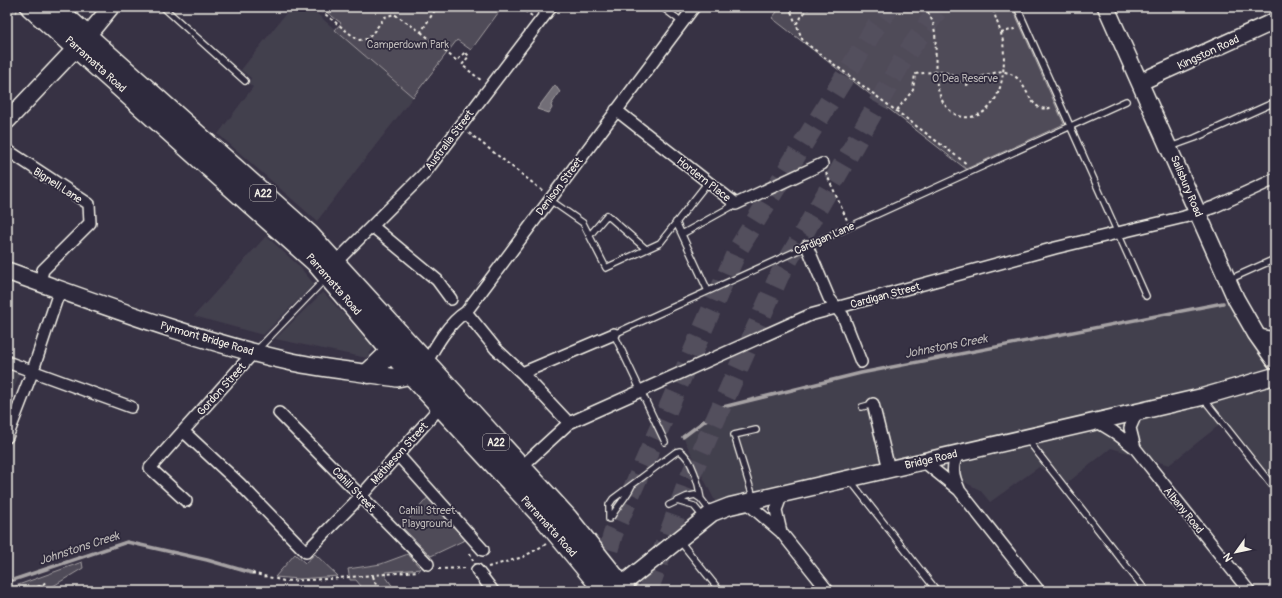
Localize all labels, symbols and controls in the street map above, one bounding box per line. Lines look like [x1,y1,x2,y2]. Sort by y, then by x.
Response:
street label: Kingston Road [1175,32,1241,72]
street label: Parramatta Road [63,34,129,95]
park label: Camperdown Park [367,38,450,51]
park label: O’Dea Reserve [932,72,998,85]
street label: Australia Street [422,107,477,173]
street label: Salisbury Road [1168,153,1205,219]
street label: Denison Street [533,154,586,218]
street label: Hordern Place [674,154,734,205]
street label: Bignell Lane [31,165,85,206]
road number: A22 [250,185,276,201]
street label: Cardigan Lane [792,219,857,258]
street label: Parramatta Road [303,251,364,318]
street label: Cardigan Street [849,280,922,311]
street label: Pyrmont Bridge Road [159,319,255,358]
water label: Johnstons Creek [904,331,990,362]
street label: Gordon Street [194,360,249,418]
street label: Mathieson Street [368,419,431,487]
road number: A22 [483,434,509,450]
street label: Bridge Road [904,447,959,472]
street label: Cahill Street [329,464,378,515]
street label: Albany Road [1161,485,1206,536]
street label: Parramatta Road [518,493,579,559]
park label: Cahill Street Playground [399,504,456,530]
water label: Johnstons Creek [37,528,122,569]
north arrow [1216,532,1256,572]
text: N [1220,550,1236,564]

